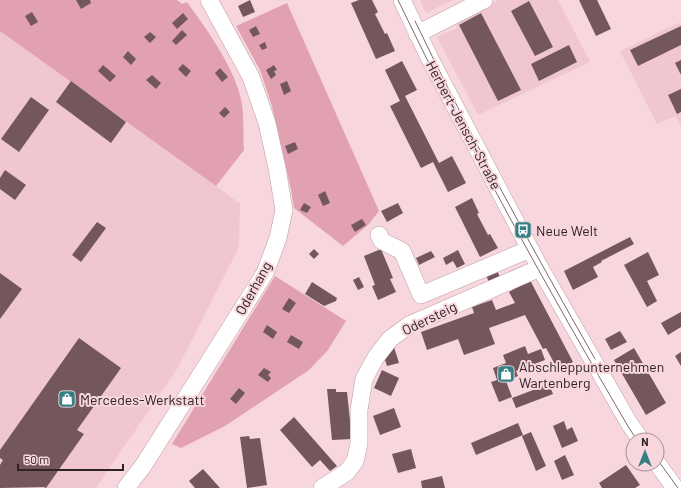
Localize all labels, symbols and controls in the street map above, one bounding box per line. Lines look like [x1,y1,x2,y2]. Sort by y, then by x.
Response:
street label: Herbert-Jensch-Straße [423,58,505,192]
bus stop icon: Neue Welt [513,220,533,240]
place label: Neue Welt [536,222,598,239]
street label: Oderhang [231,258,275,318]
street label: Odersteig [399,297,459,339]
place label: Abschleppunternehmen Wartenberg [519,358,664,391]
shop icon: Abschleppunternehmen Wartenberg [496,364,516,384]
shop icon: Mercedes-Werkstatt [57,389,77,409]
place label: Mercedes-Werkstatt [80,391,205,408]
north arrow [625,432,665,472]
text: N [641,435,649,448]
scale bar [18,446,123,472]
text: 50 m [24,452,49,466]

